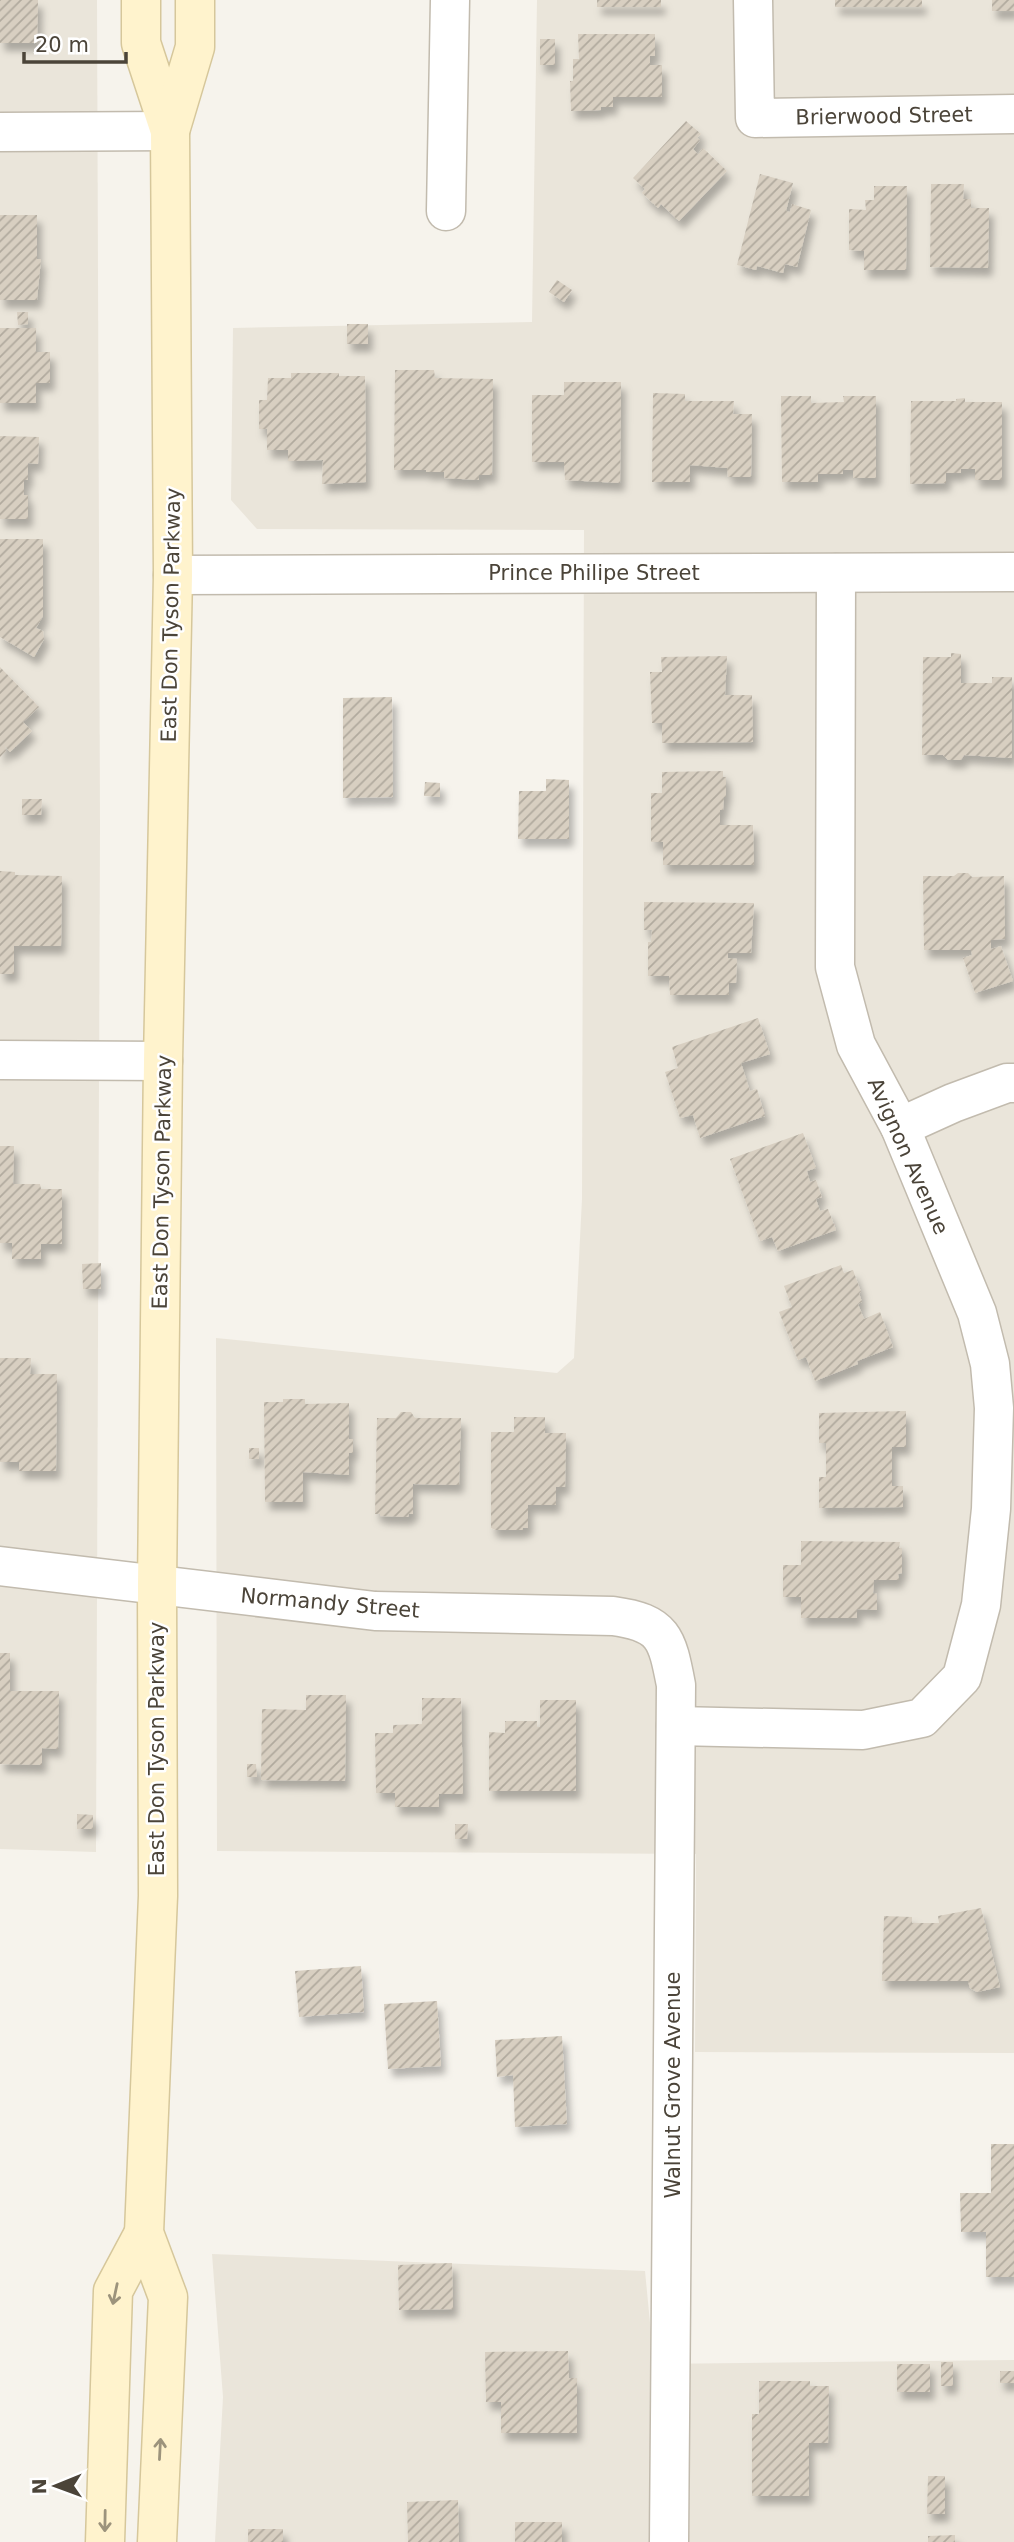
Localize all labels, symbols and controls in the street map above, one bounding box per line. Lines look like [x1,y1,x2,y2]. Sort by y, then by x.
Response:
scale bar [24,21,126,65]
text: 20 m [35,33,89,57]
street label: Brierwood Street [795,102,973,130]
street label: East Don Tyson Parkway [157,488,185,742]
street label: Prince Philipe Street [488,561,700,585]
street label: East Don Tyson Parkway [148,1055,176,1309]
street label: Avignon Avenue [863,1074,953,1238]
street label: Normandy Street [239,1583,421,1623]
street label: East Don Tyson Parkway [145,1622,169,1876]
street label: Walnut Grove Avenue [661,1972,685,2199]
one-way arrow [108,2282,122,2305]
one-way arrow [154,2438,167,2461]
north arrow [21,2451,91,2521]
text: N [28,2478,50,2494]
one-way arrow [99,2509,112,2532]

